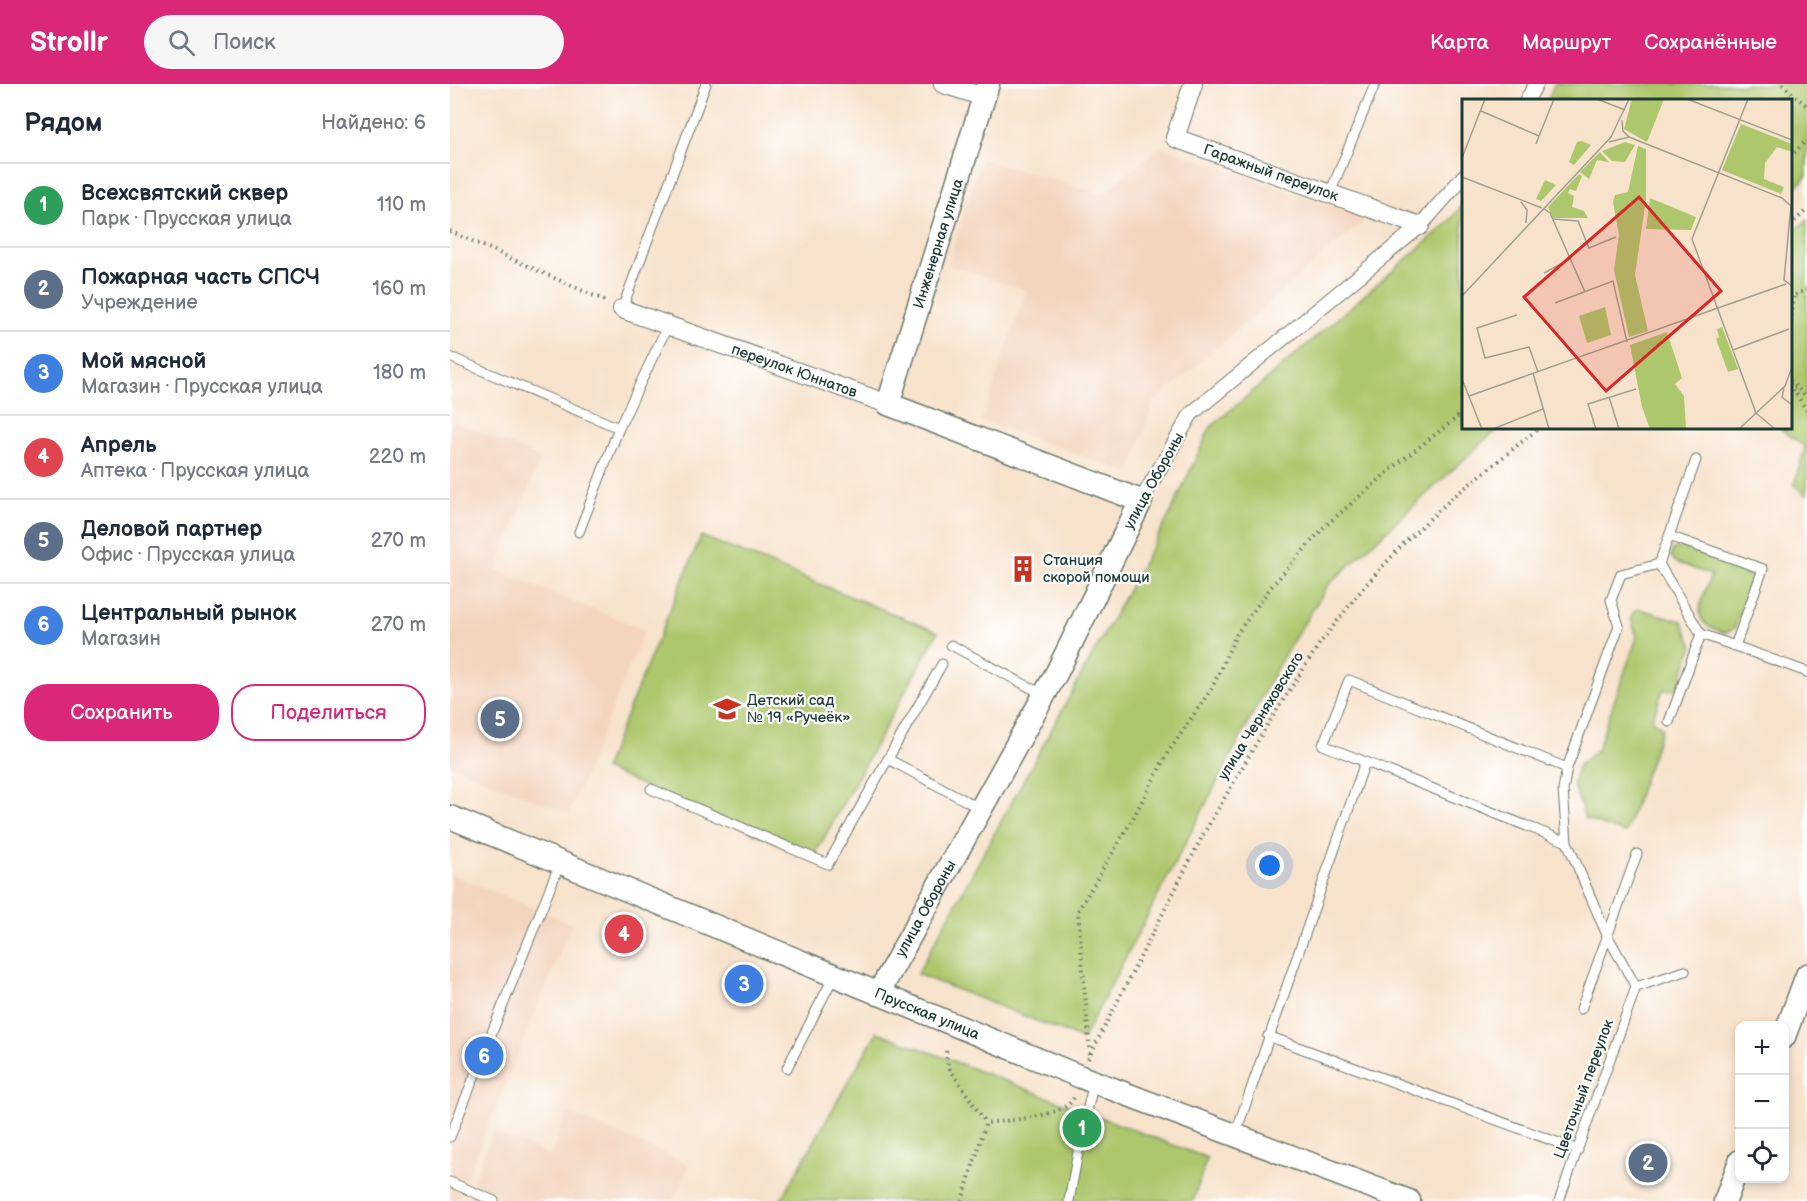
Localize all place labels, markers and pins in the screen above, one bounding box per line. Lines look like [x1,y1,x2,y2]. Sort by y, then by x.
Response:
place label: Станция скорой помощи [1043,551,1150,587]
building icon: Станция скорой помощи [1008,554,1038,584]
place label: Детский сад № 19 «Ручеёк» [747,691,851,727]
school or university icon: Детский сад № 19 «Ручеёк» [712,694,742,724]
pin: 5 [481,696,520,742]
pin: 4 [604,912,644,956]
pin: 3 [724,962,764,1006]
pin: 6 [465,1034,504,1078]
pin: 1 [1062,1106,1102,1150]
pin: 2 [1628,1140,1668,1186]

